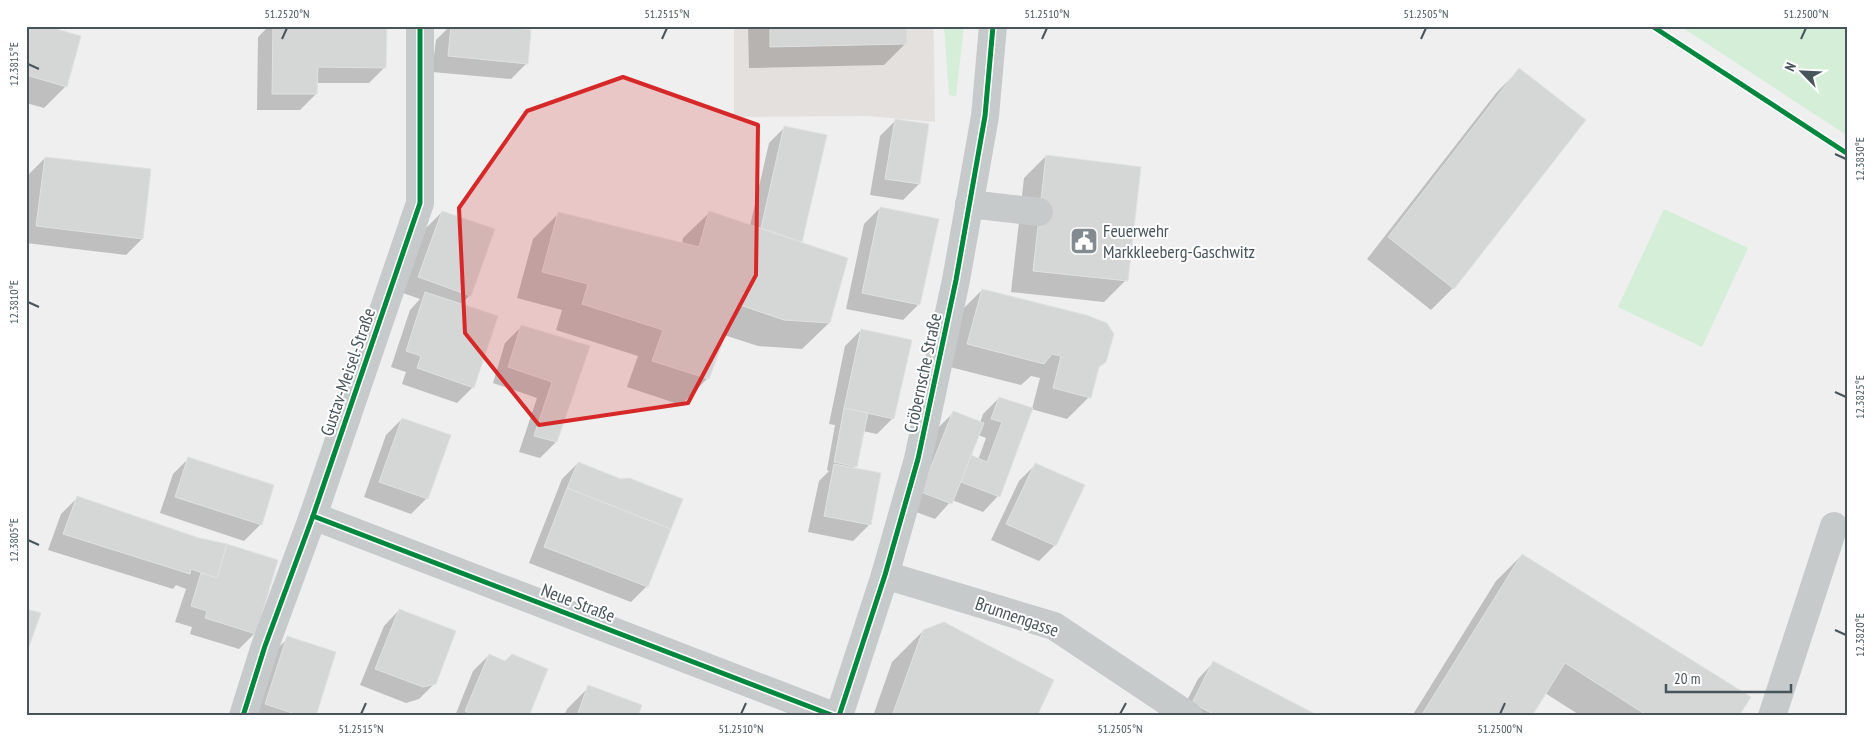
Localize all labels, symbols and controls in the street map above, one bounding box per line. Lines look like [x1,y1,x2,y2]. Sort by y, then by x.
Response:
text: 51.2520°N [264,6,310,21]
text: 51.2515°N [644,6,690,21]
text: 51.2510°N [1024,6,1070,21]
text: 51.2505°N [1403,6,1449,21]
text: 51.2500°N [1783,6,1829,21]
text: 12.3815°E [6,42,21,86]
north arrow [1776,48,1826,98]
text: N [1780,60,1800,74]
text: 12.3830°E [1852,137,1867,181]
place label: Feuerwehr Markkleeberg-Gaschwitz [1103,219,1255,263]
public building icon: Feuerwehr Markkleeberg-Gaschwitz [1069,226,1099,256]
text: 12.3810°E [6,280,21,324]
street label: Gustav-Meisel-Straße [315,305,380,439]
street label: Cröbernsche Straße [899,311,946,435]
text: 12.3825°E [1852,375,1867,419]
text: 12.3805°E [6,518,21,562]
street label: Neue Straße [538,578,618,627]
street label: Brunnengasse [972,591,1062,642]
text: 12.3820°E [1852,613,1867,657]
scale bar [1666,662,1792,694]
text: 20 m [1674,669,1700,688]
text: 51.2515°N [338,721,384,736]
text: 51.2510°N [718,721,764,736]
text: 51.2505°N [1097,721,1143,736]
text: 51.2500°N [1477,721,1523,736]

